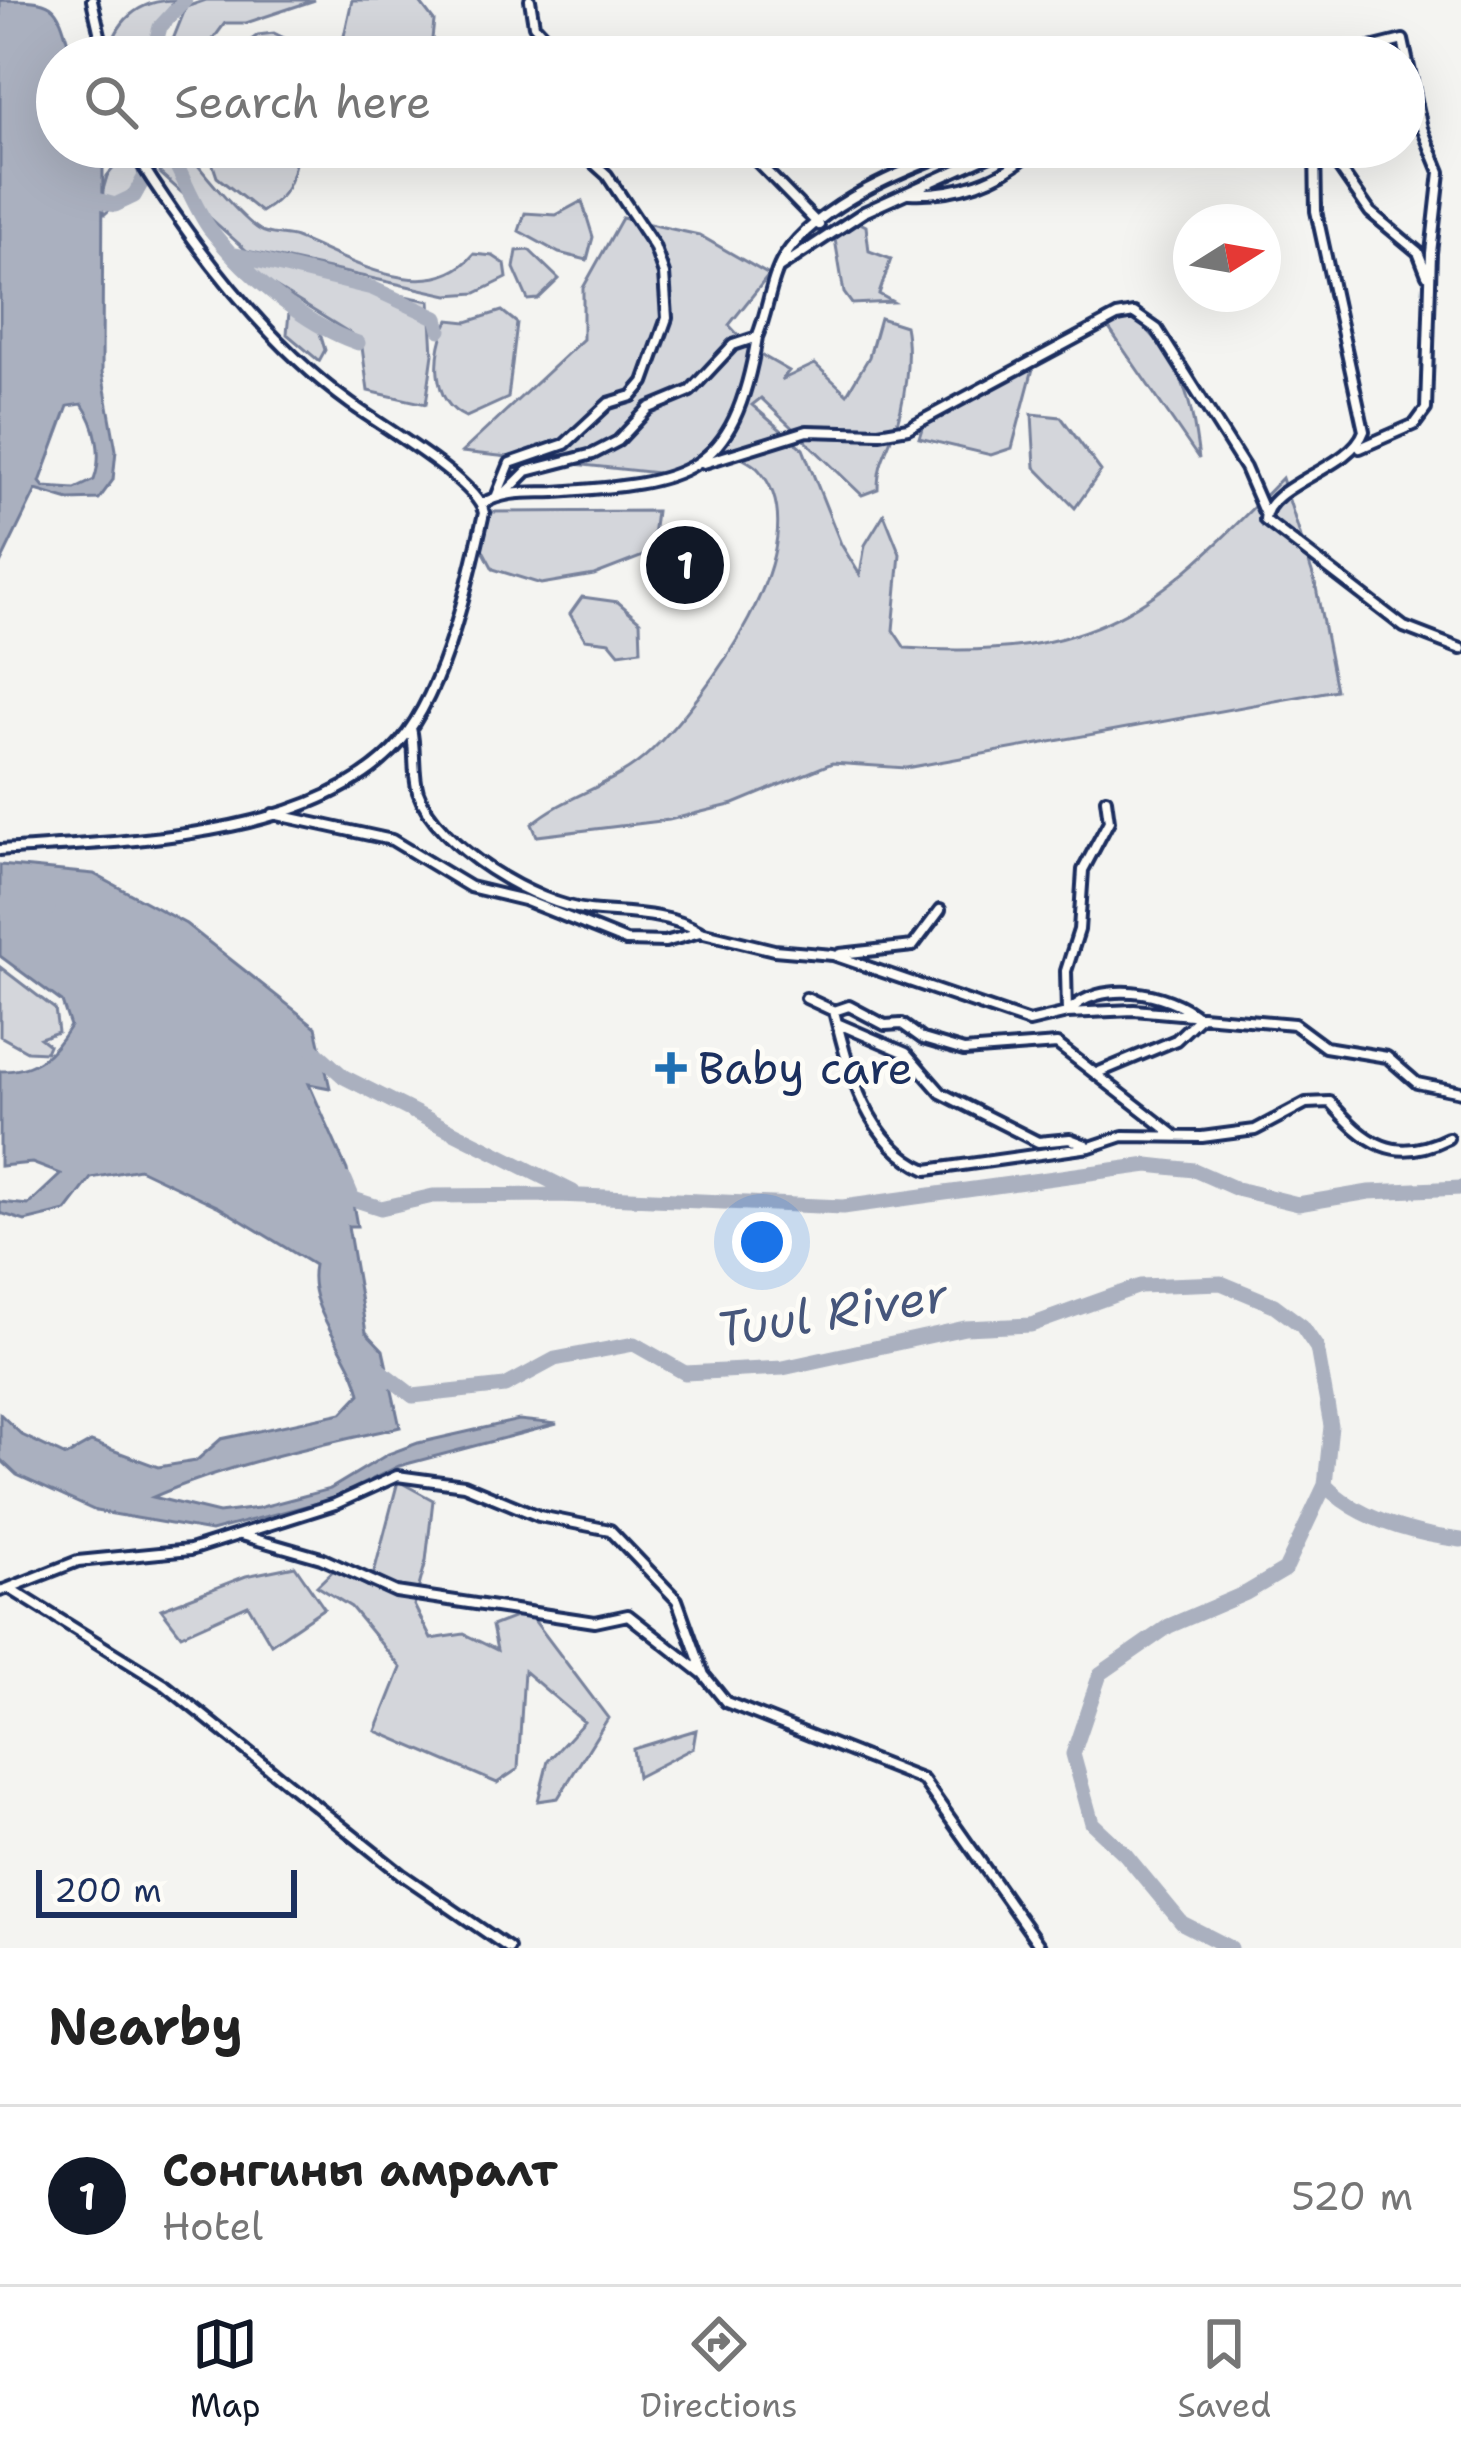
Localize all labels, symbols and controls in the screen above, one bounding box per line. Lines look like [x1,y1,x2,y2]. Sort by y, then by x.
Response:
search box [36,36,1425,168]
icon: search [78,69,144,135]
text: Search here [174,72,431,132]
north arrow [1173,204,1281,312]
pin: 1 [646,520,724,610]
place label: Baby care [698,1038,913,1098]
marker: Baby care [655,1052,687,1084]
your location [732,1212,792,1272]
water label: Tuul River [712,1262,954,1362]
scale bar [36,1864,297,1917]
text: 200 m [54,1868,162,1913]
text: Nearby [48,1992,243,2060]
text: Сонгины амралт [162,2140,558,2200]
text: 1 [78,2170,96,2222]
text: 520 m [1291,2170,1413,2222]
text: Hotel [162,2200,263,2252]
tab: Map [190,2311,261,2428]
tab: Directions [640,2311,798,2428]
tab: Saved [1177,2311,1271,2428]

